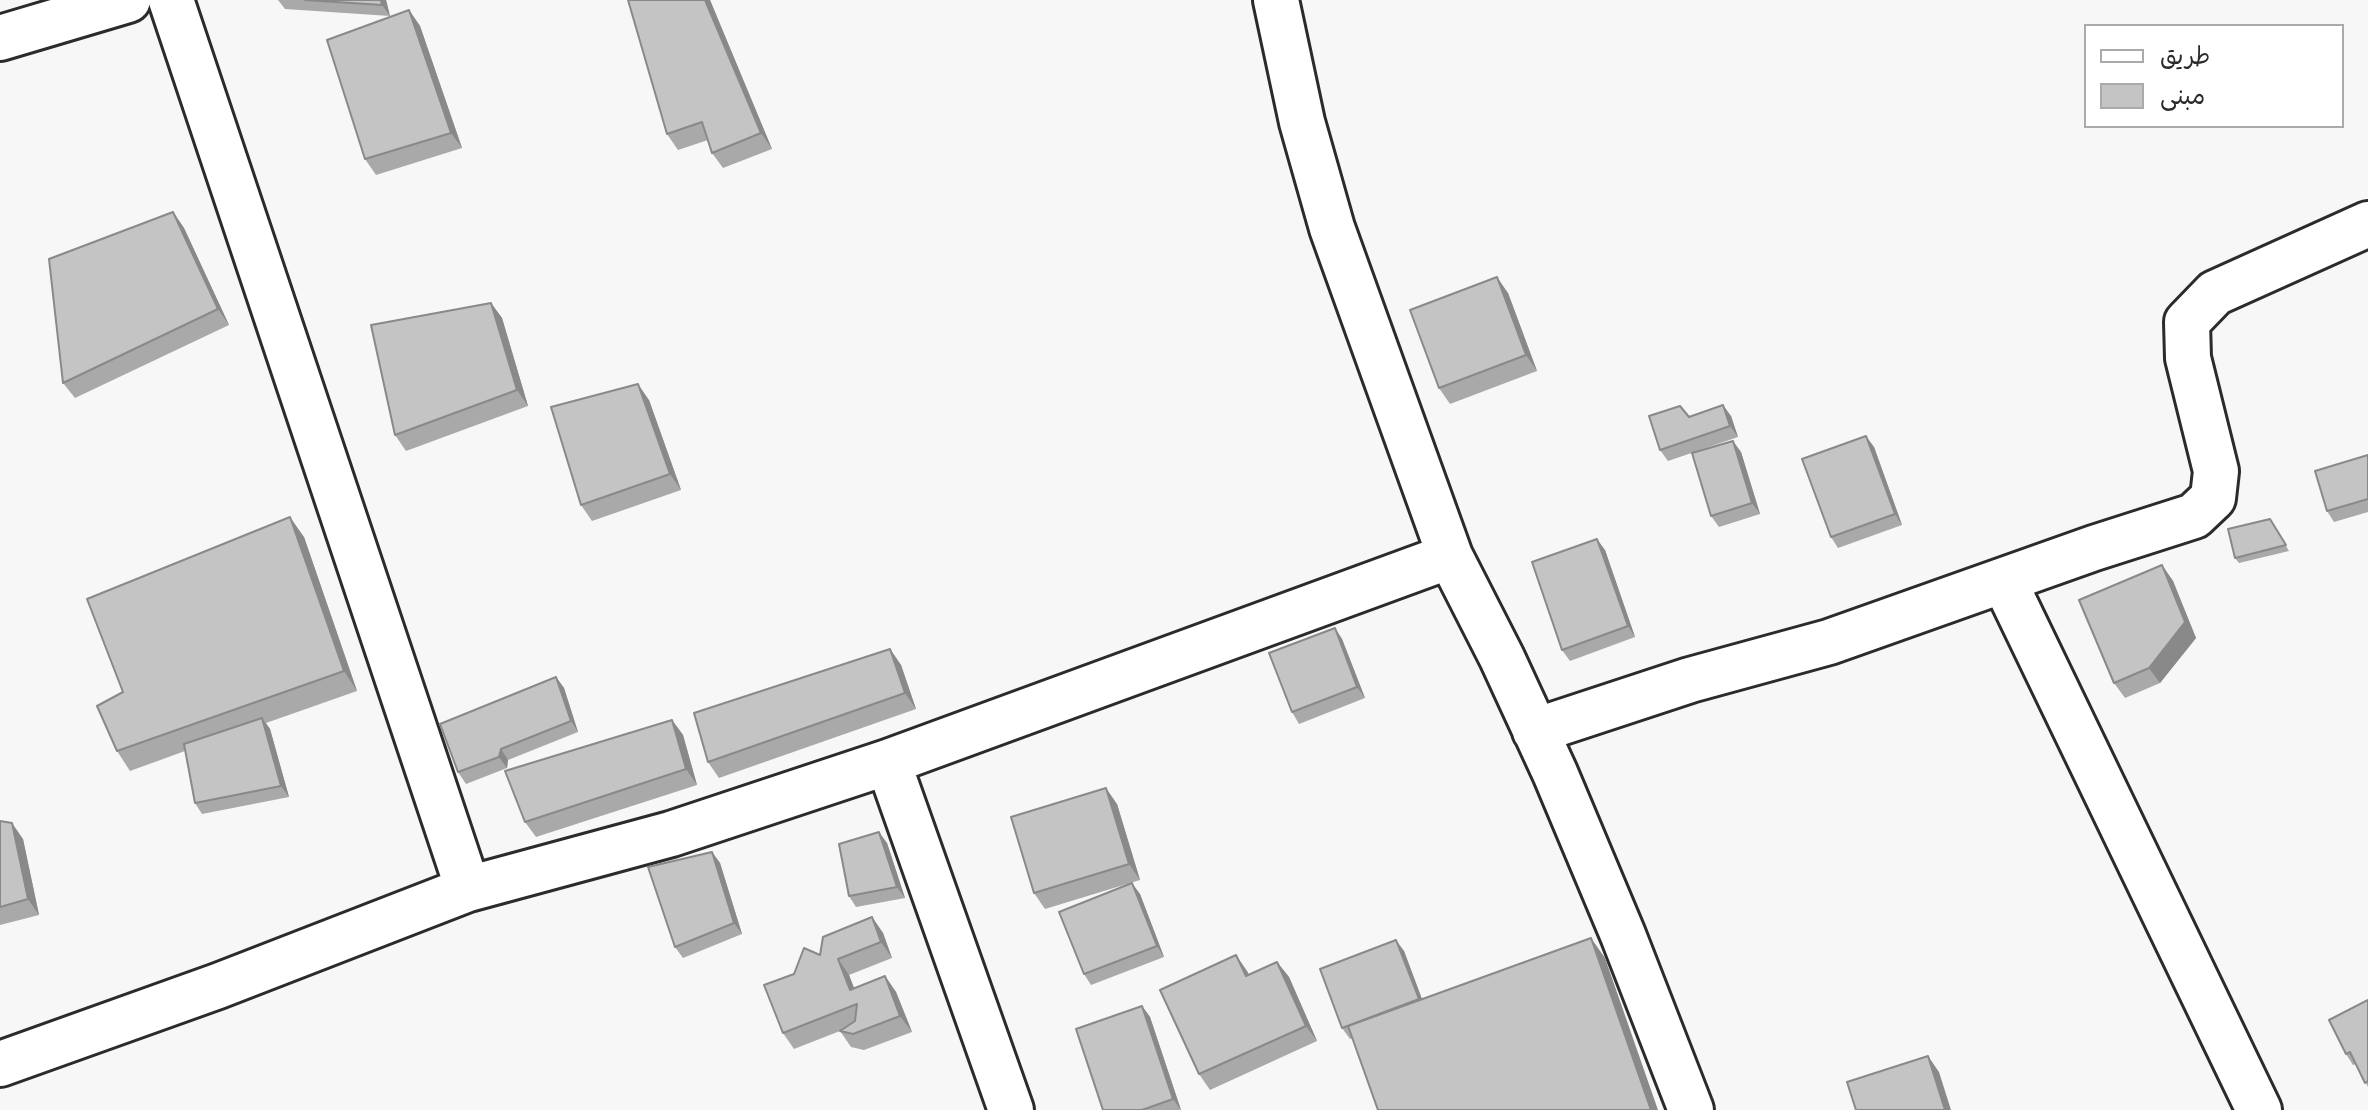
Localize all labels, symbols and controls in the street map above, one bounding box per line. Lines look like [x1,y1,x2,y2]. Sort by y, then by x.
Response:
legend [2084,24,2344,128]
text: طريق [2160,35,2210,77]
text: مبنى [2160,75,2205,117]

